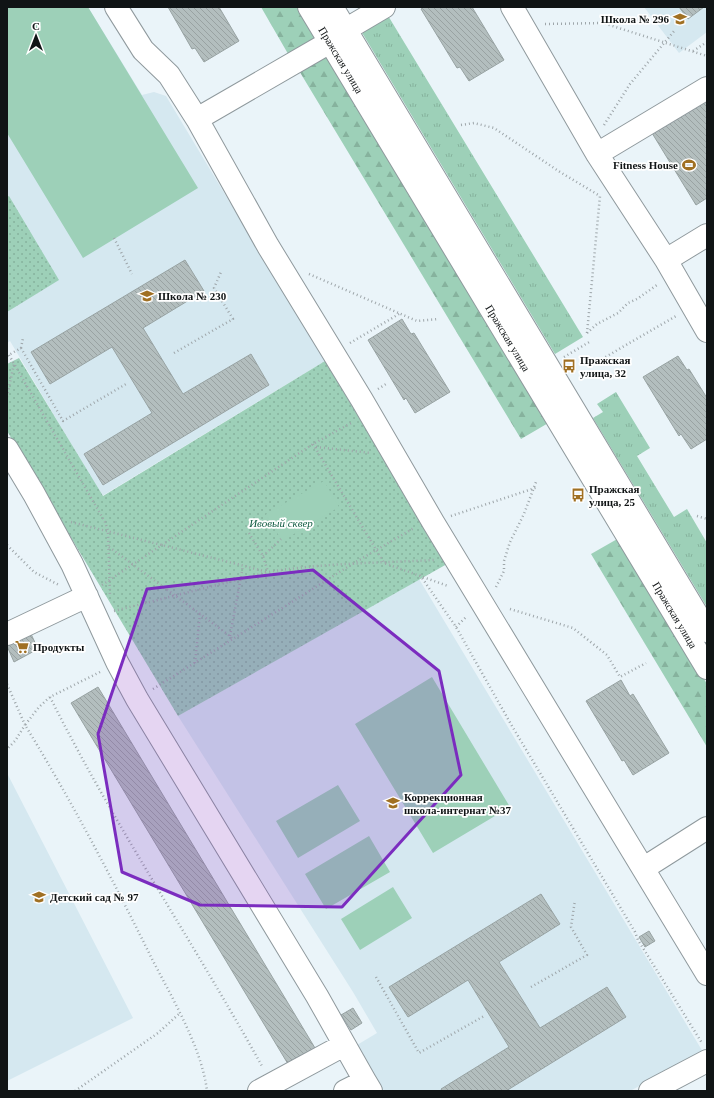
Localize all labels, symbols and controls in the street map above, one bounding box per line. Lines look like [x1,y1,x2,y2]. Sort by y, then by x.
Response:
school or university icon: Школа № 296 [672,11,688,27]
place label: Школа № 296 [601,13,669,25]
north arrow [16,16,56,56]
text: С [32,20,40,32]
street label: Пражская улица [316,24,366,96]
sports icon: Fitness House [681,157,697,173]
place label: Fitness House [613,159,678,171]
school or university icon: Школа № 230 [139,288,155,304]
place label: Школа № 230 [158,290,227,302]
street label: Пражская улица [483,302,533,374]
place label: Пражская улица, 32 [580,354,631,379]
bus stop icon: Пражская улица, 32 [561,358,577,374]
place label: Пражская улица, 25 [589,483,640,508]
bus stop icon: Пражская улица, 25 [570,487,586,503]
park label: Ивовый сквер [248,517,313,529]
street label: Пражская улица [650,579,700,651]
supermarket icon: Продукты [14,639,30,655]
place label: Продукты [33,641,85,653]
place label: Коррекционная школа-интернат №37 [404,791,512,816]
school or university icon: Коррекционная школа-интернат №37 [385,795,401,811]
school or university icon: Детский сад № 97 [31,889,47,905]
place label: Детский сад № 97 [50,891,139,903]

